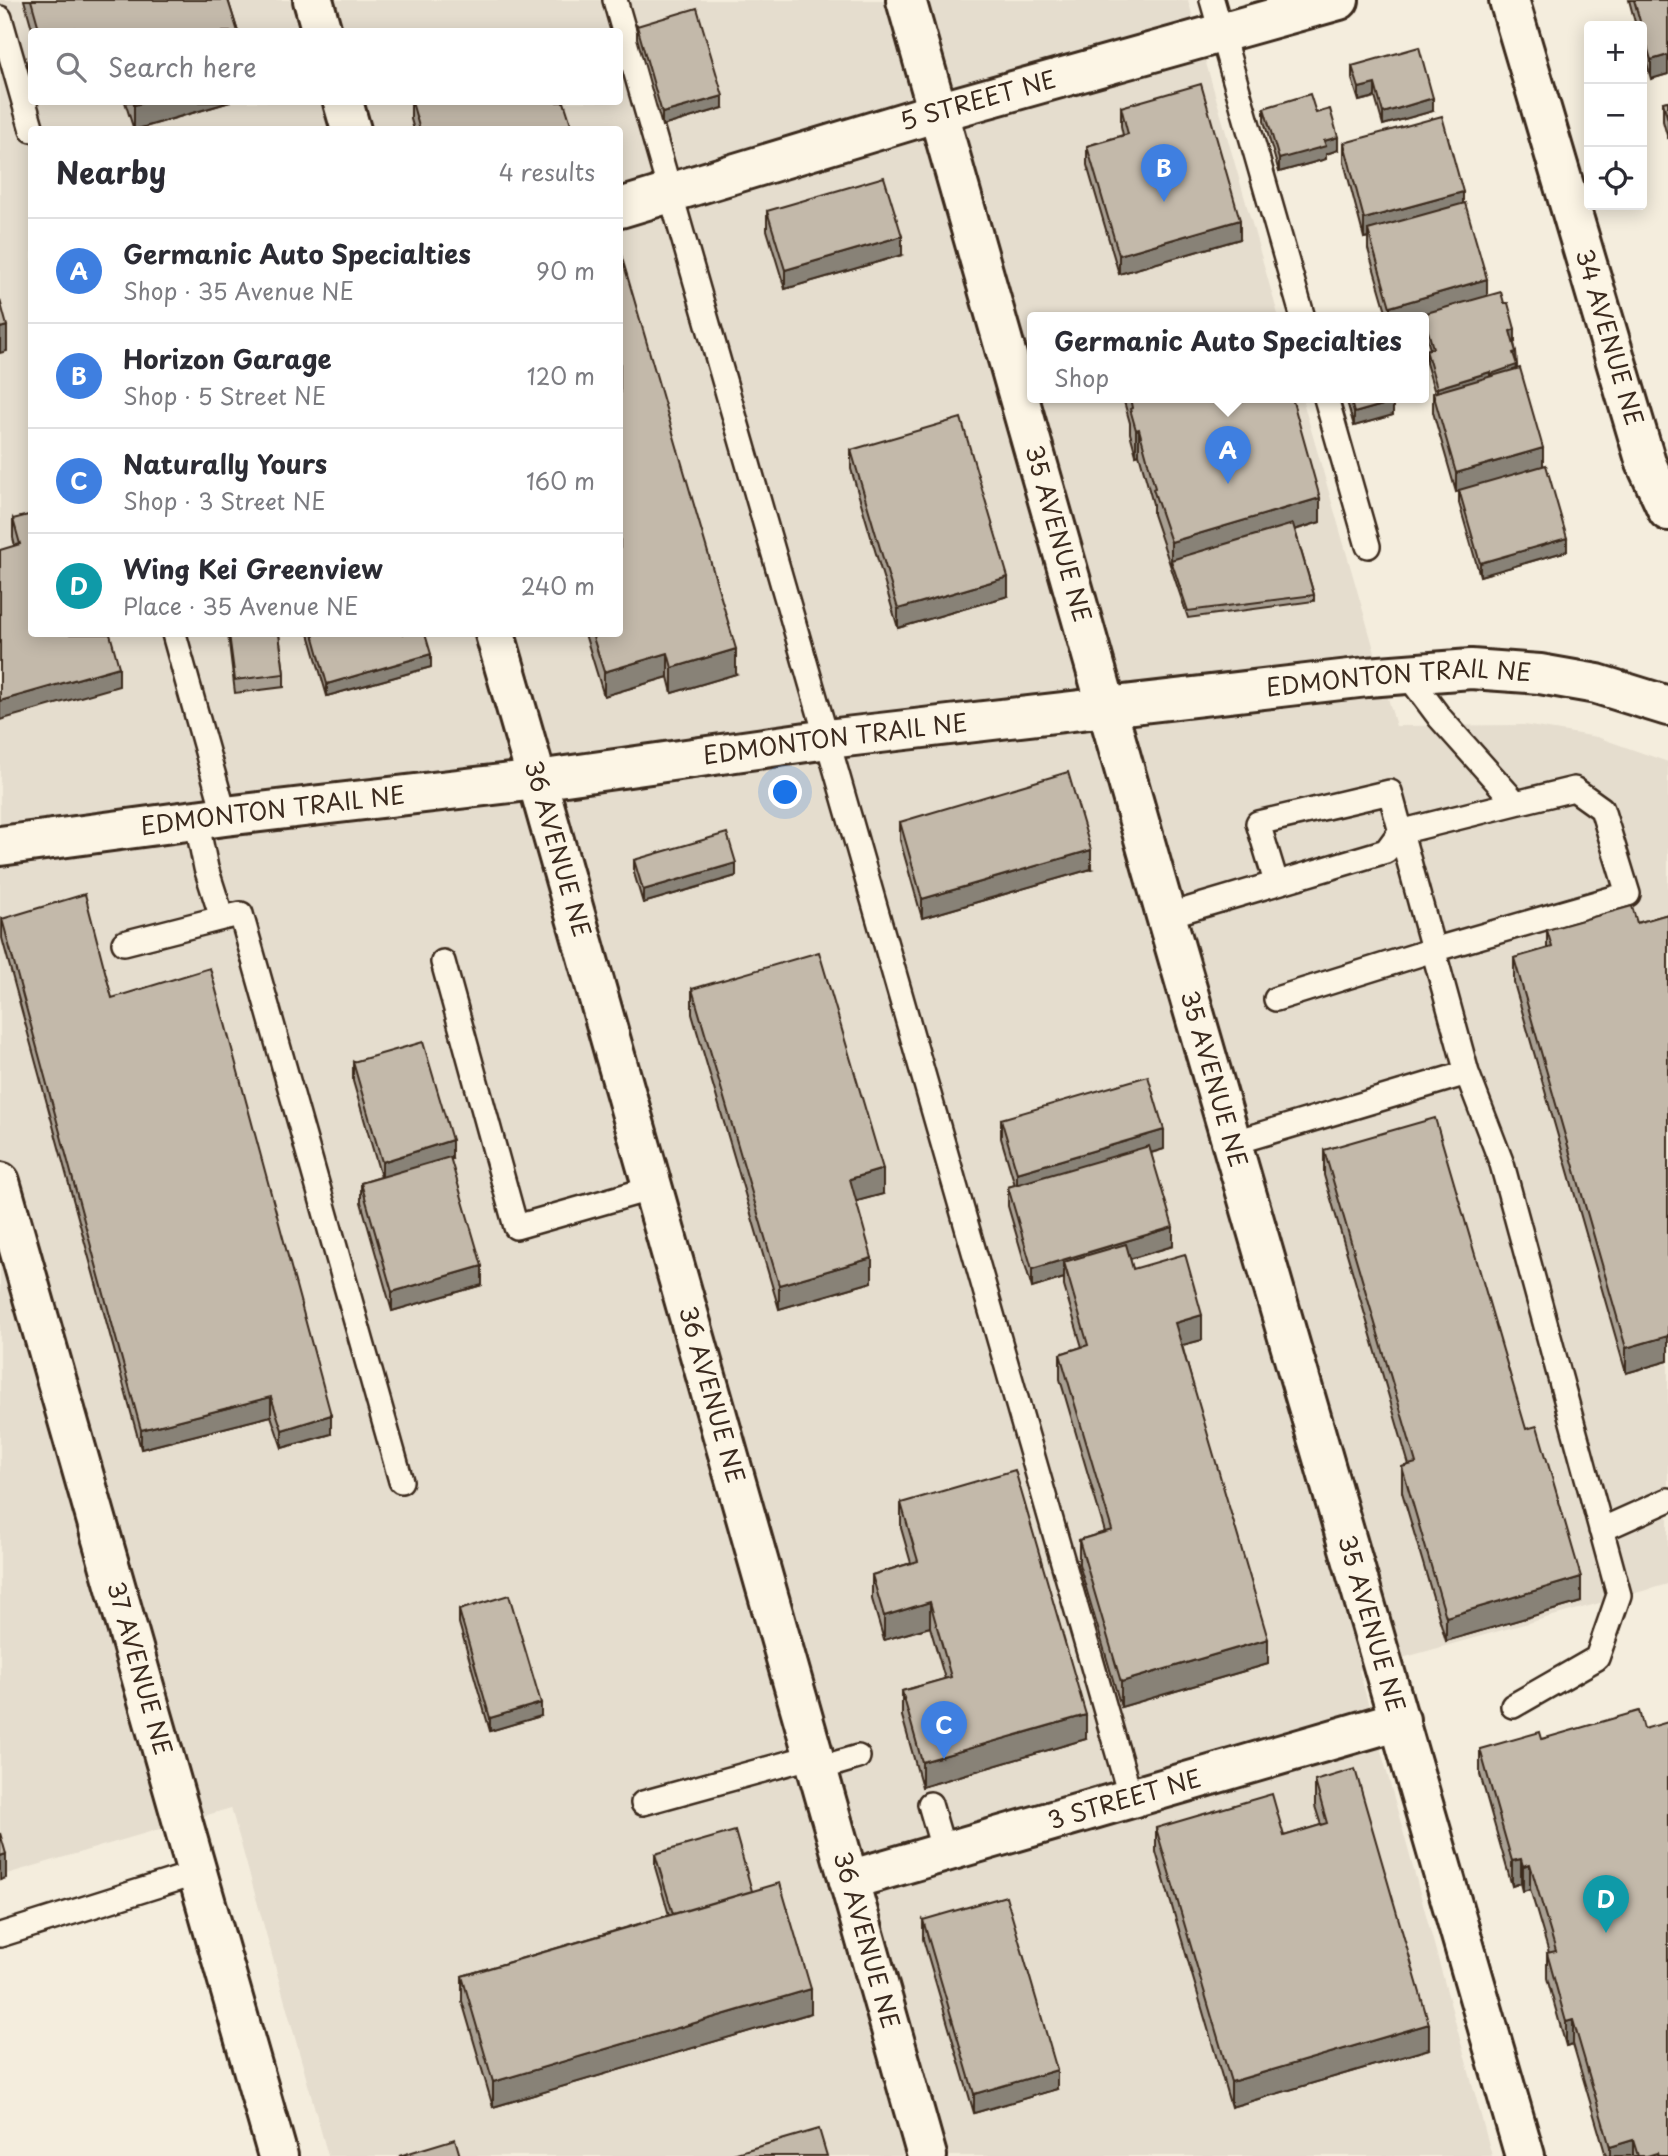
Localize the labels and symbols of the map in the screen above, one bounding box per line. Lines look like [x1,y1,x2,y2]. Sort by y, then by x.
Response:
street label: 5 STREET NE [895,60,1060,138]
pin: B [1141,144,1187,202]
street label: 34 AVENUE NE [1568,244,1654,430]
pin: A [1205,426,1251,484]
street label: 35 AVENUE NE [1017,441,1102,626]
street label: EDMONTON TRAIL NE [1264,649,1533,705]
street label: EDMONTON TRAIL NE [700,703,969,772]
street label: 36 AVENUE NE [517,756,601,941]
street label: EDMONTON TRAIL NE [138,775,407,843]
your location [768,775,802,809]
street label: 35 AVENUE NE [1172,986,1258,1171]
street label: 36 AVENUE NE [671,1302,755,1487]
street label: 35 AVENUE NE [1330,1531,1415,1716]
street label: 37 AVENUE NE [99,1577,183,1759]
pin: C [921,1701,967,1759]
street label: 3 STREET NE [1043,1759,1205,1837]
street label: 36 AVENUE NE [826,1847,910,2032]
pin: D [1583,1875,1629,1933]

